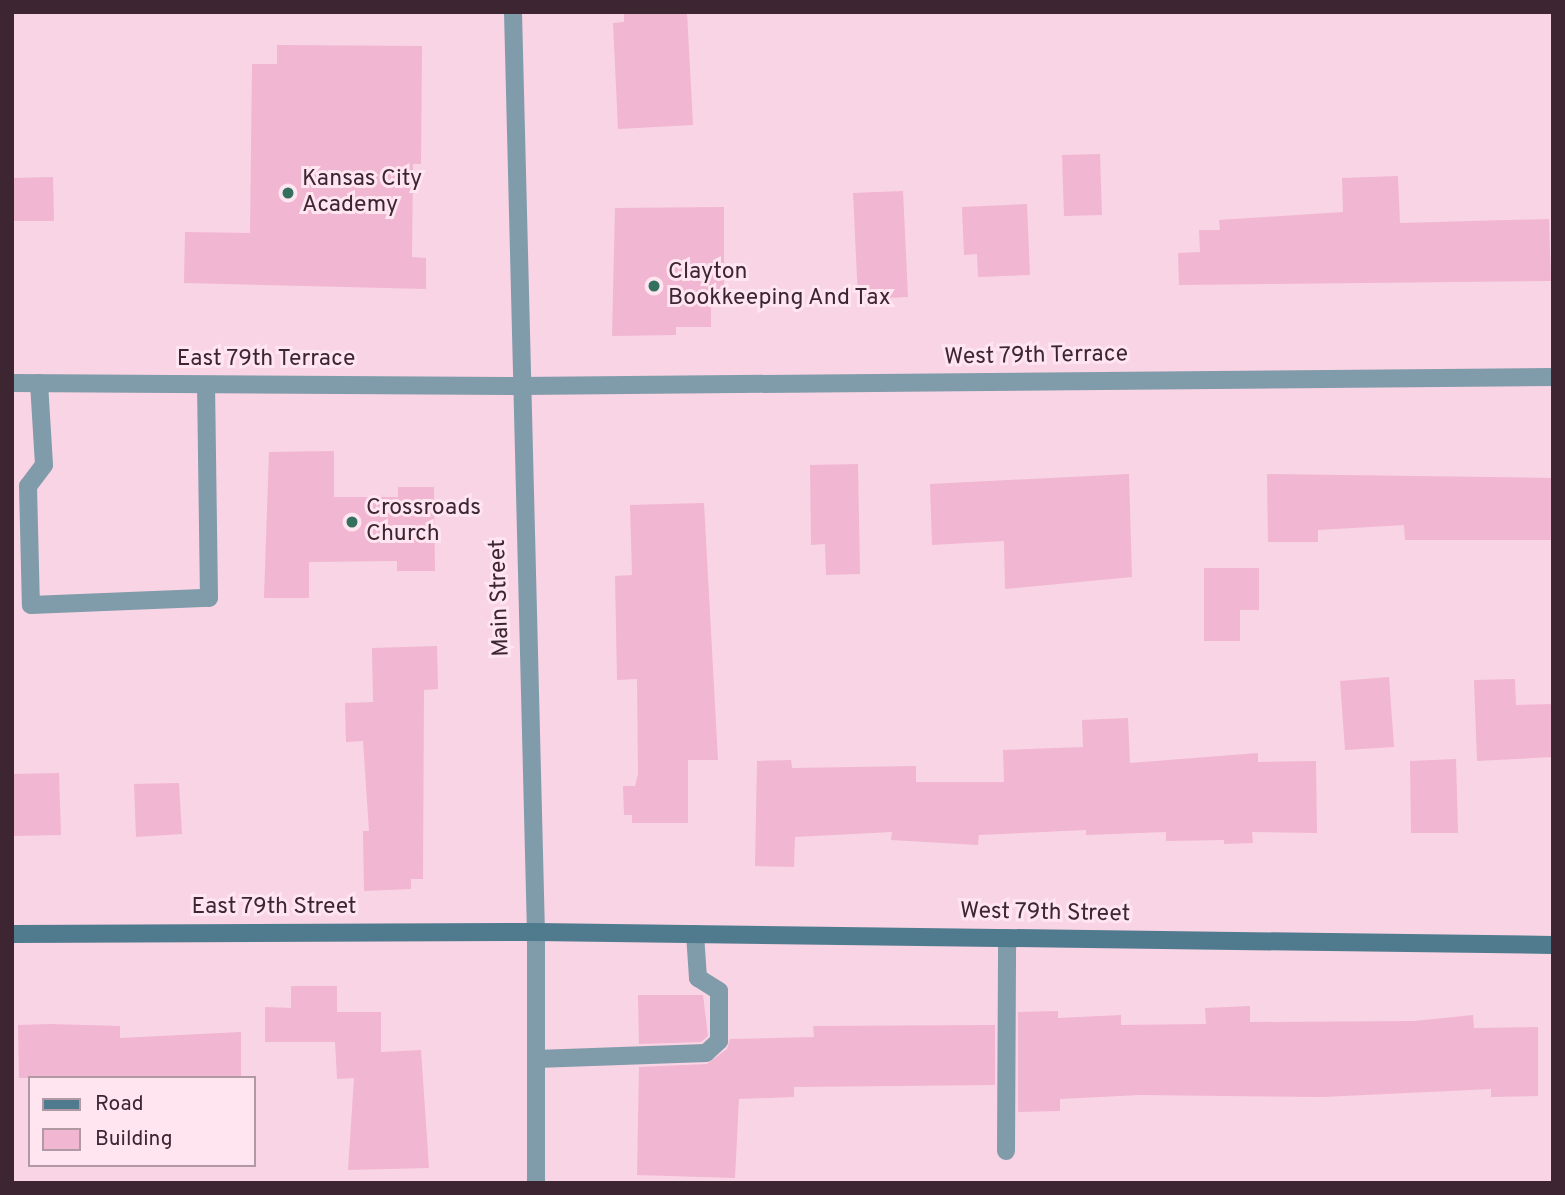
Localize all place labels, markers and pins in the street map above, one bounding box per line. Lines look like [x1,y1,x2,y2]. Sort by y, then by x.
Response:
place label: Kansas City Academy [302,166,422,220]
marker: Kansas City Academy [280,185,296,201]
place label: Clayton Bookkeeping And Tax [668,259,892,313]
marker: Clayton Bookkeeping And Tax [646,278,662,294]
place label: Crossroads Church [366,495,481,549]
marker: Crossroads Church [344,514,360,530]

